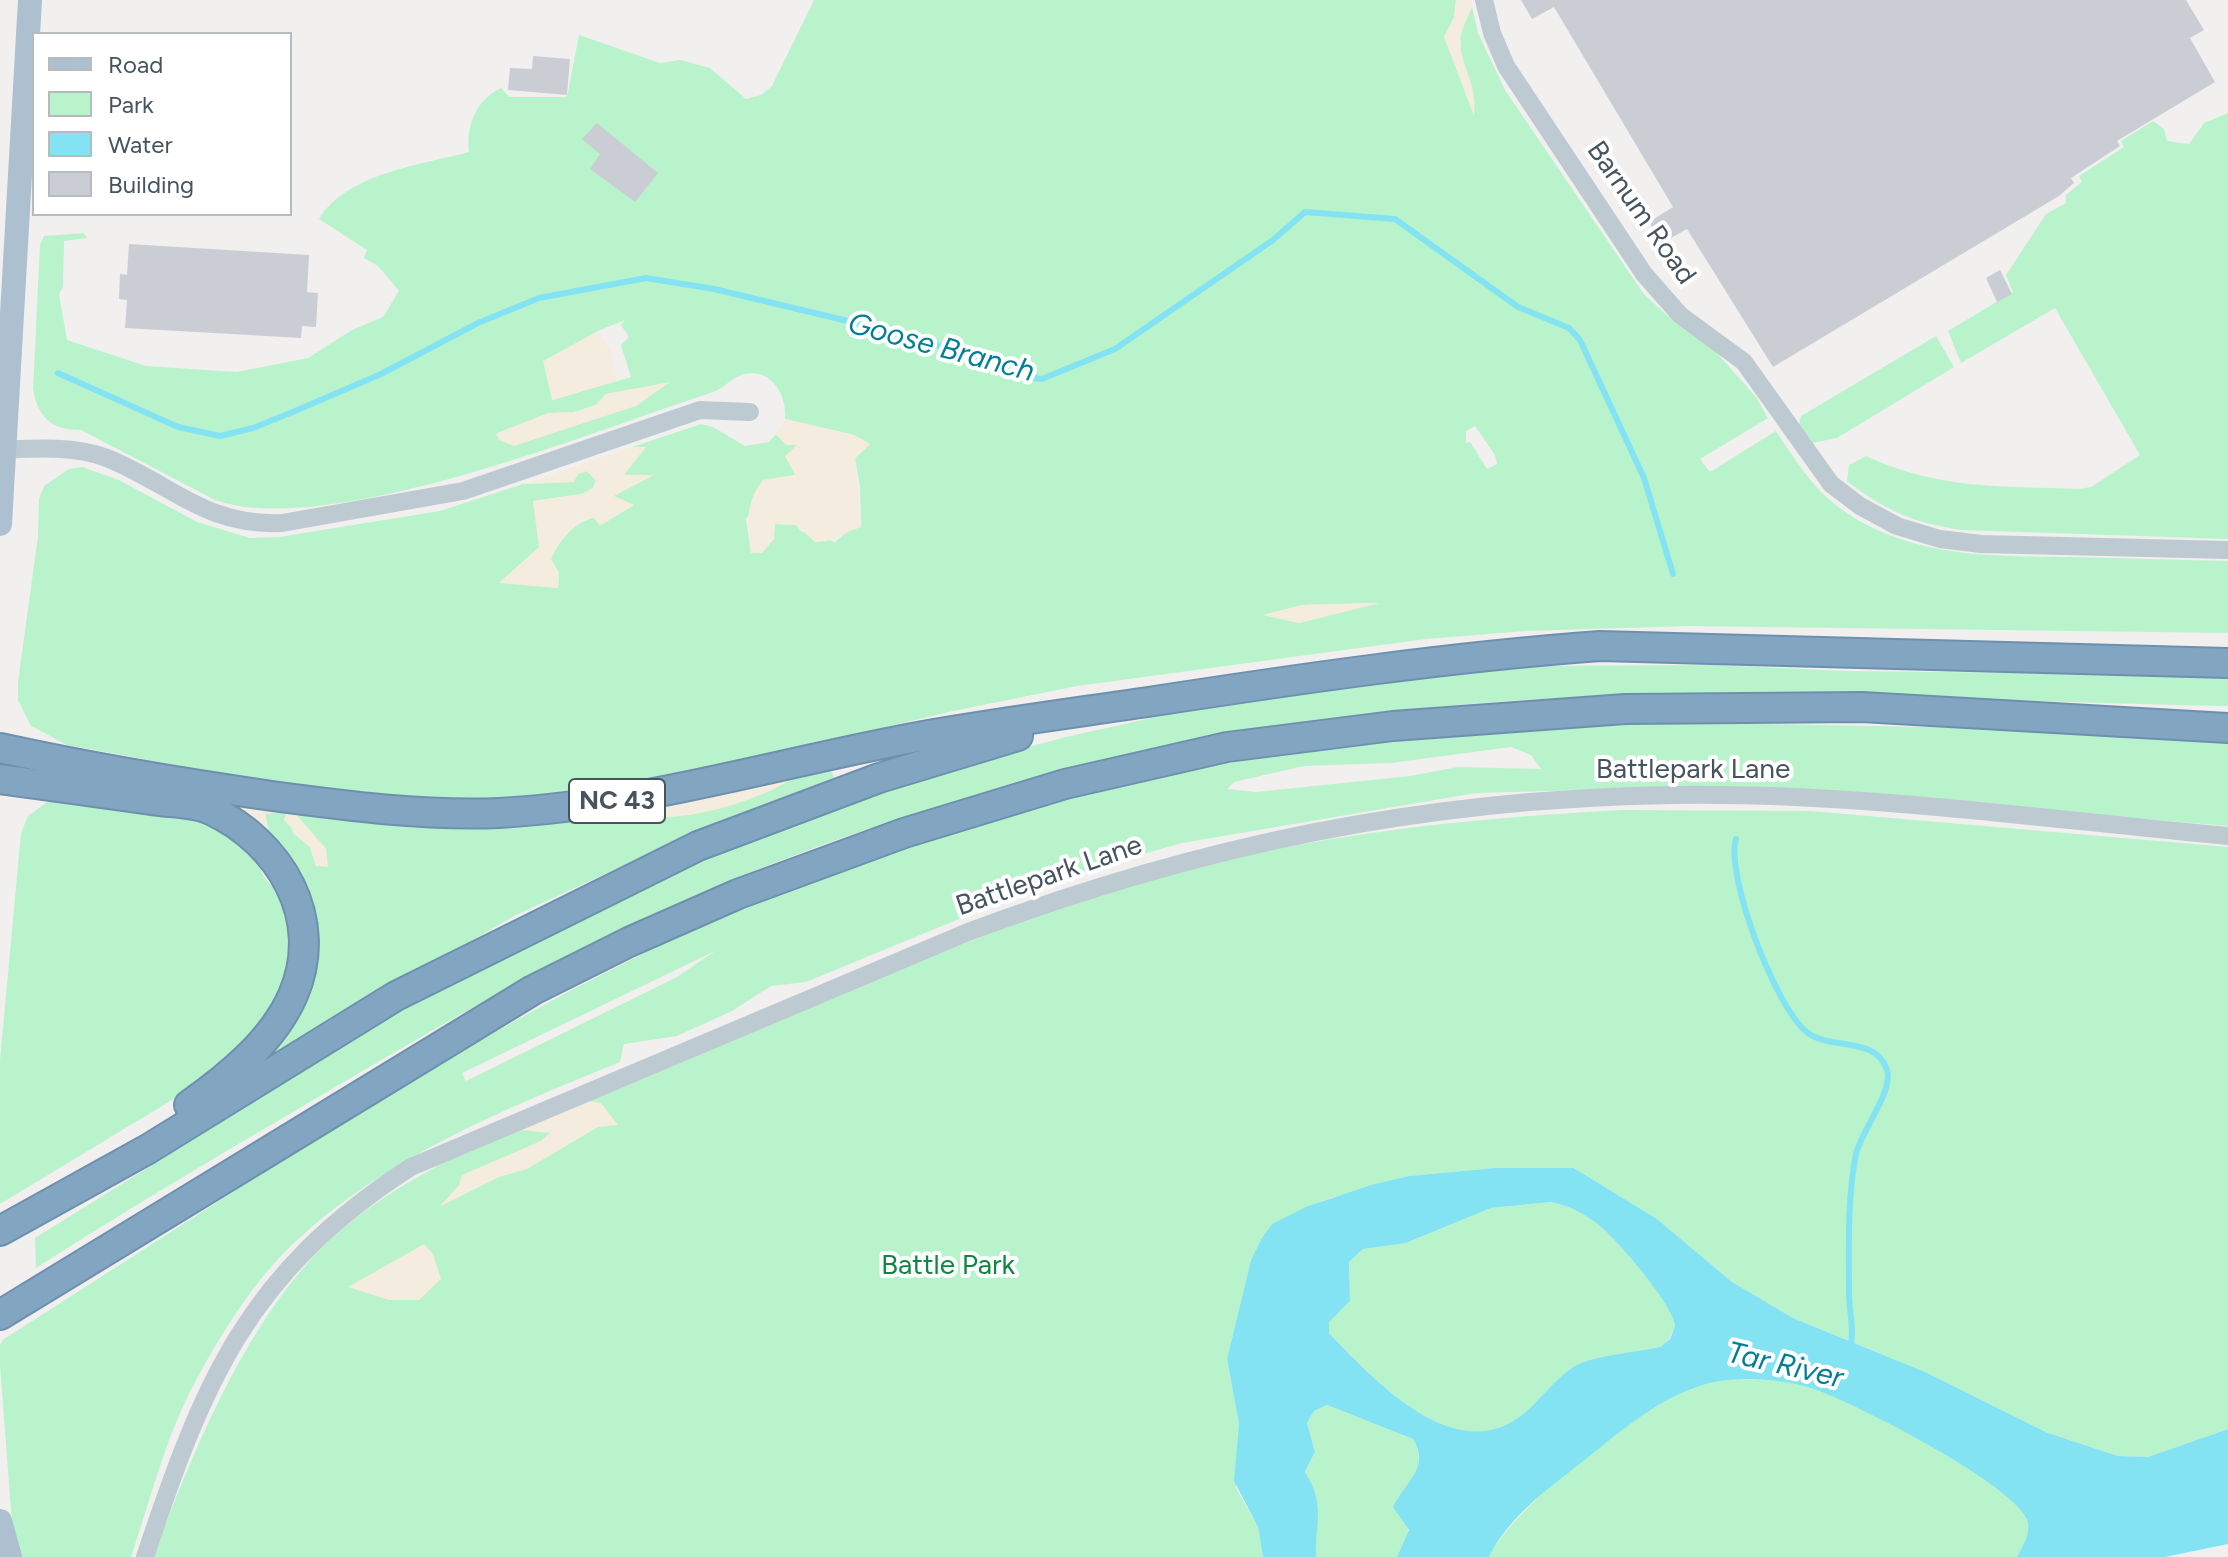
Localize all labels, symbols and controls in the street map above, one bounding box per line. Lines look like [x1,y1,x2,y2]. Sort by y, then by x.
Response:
legend [32,32,292,216]
text: Road [108,50,163,79]
text: Park [108,90,154,119]
text: Water [108,130,173,159]
street label: Barnum Road [1579,135,1703,291]
text: Building [108,170,194,199]
water label: Goose Branch [844,306,1038,390]
street label: Battlepark Lane [1596,753,1790,787]
road number: NC 43 [569,779,665,823]
street label: Battlepark Lane [952,828,1146,924]
park label: Battle Park [881,1249,1015,1283]
water label: Tar River [1724,1335,1846,1397]

